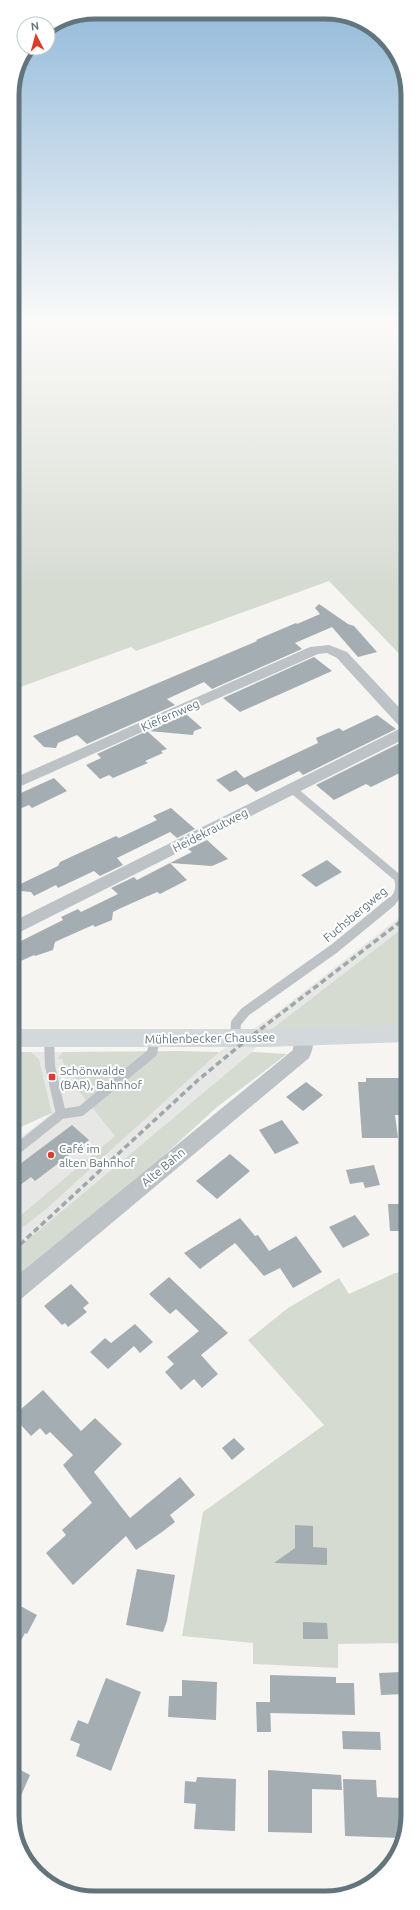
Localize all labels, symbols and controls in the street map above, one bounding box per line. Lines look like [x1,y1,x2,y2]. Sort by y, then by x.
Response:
north arrow [16,16,56,56]
text: N [30,20,40,32]
street label: Kiefernweg [139,696,201,734]
street label: Heidekrautweg [170,805,250,855]
street label: Fuchsbergweg [321,884,389,944]
street label: Mühlenbecker Chaussee [145,1030,275,1046]
place label: Schönwalde (BAR), Bahnhof [60,1064,143,1092]
marker: Schönwalde (BAR), Bahnhof [47,1072,57,1082]
place label: Café im alten Bahnhof [59,1142,136,1169]
street label: Alte Bahn [139,1145,187,1189]
marker: Café im alten Bahnhof [46,1150,56,1160]

